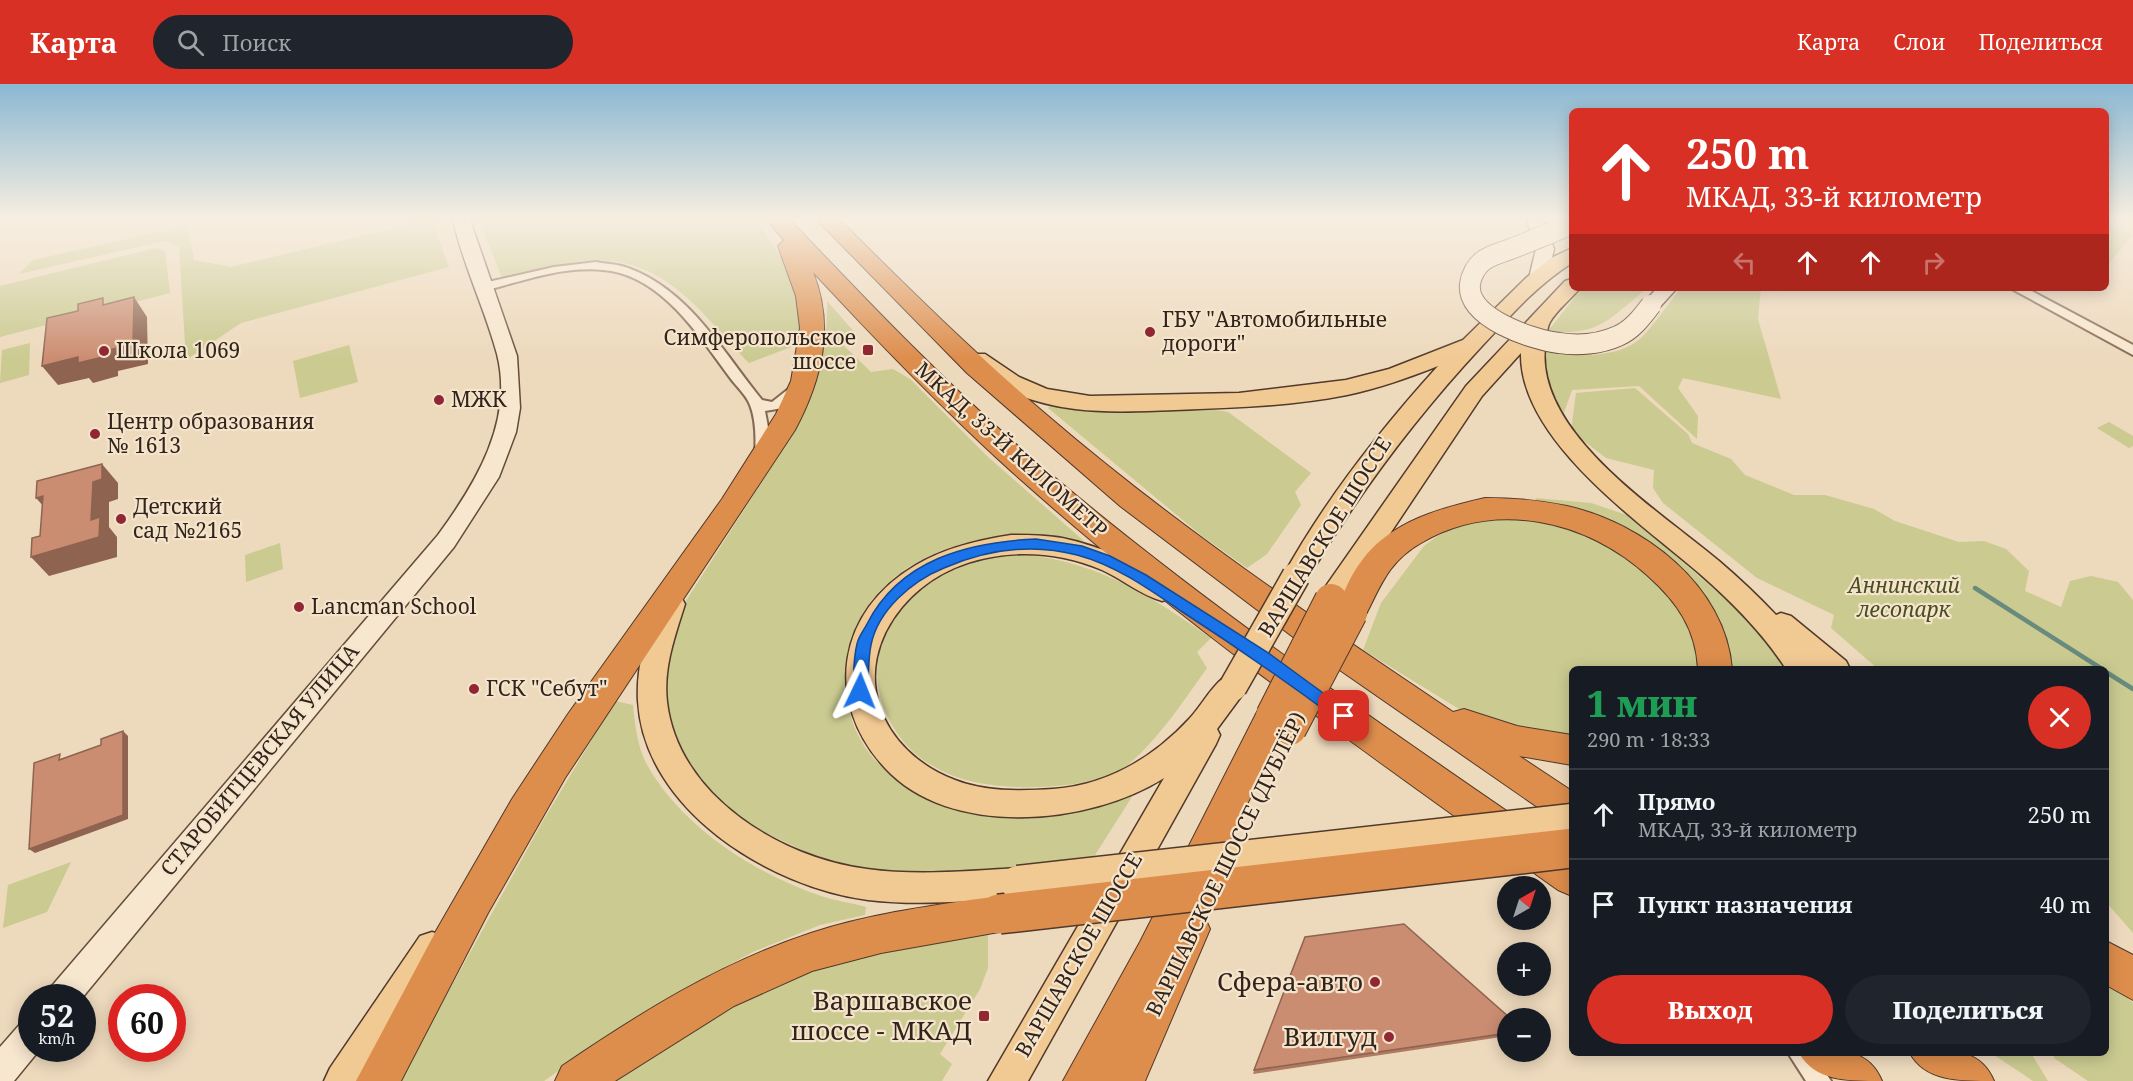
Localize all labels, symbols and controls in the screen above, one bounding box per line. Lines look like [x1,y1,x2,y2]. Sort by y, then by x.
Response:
search box [153,15,573,69]
text: Карта [30,23,117,61]
icon: search [174,26,207,59]
text: Поиск [222,27,291,57]
text: Карта [1797,28,1860,56]
text: Слои [1893,28,1945,56]
text: Поделиться [1978,28,2103,56]
text: 250 m [1686,124,1810,181]
icon: ahead [1587,132,1665,210]
text: МКАД, 33-й километр [1686,178,1982,215]
icon: left [1728,246,1761,279]
icon: ahead [1791,246,1824,279]
icon: ahead [1854,246,1887,279]
icon: right [1917,246,1950,279]
place label: ГБУ "Автомобильные дороги" [1162,305,1387,357]
place label: Симферопольское шоссе [663,323,856,375]
marker: ГБУ "Автомобильные дороги" [1143,325,1157,339]
place label: Школа 1069 [116,336,240,364]
marker: Симферопольское шоссе [861,343,875,357]
marker: Школа 1069 [97,344,111,358]
street label: МКАД, 33-Й КИЛОМЕТР [909,355,1114,543]
place label: МЖК [451,385,507,413]
marker: МЖК [432,393,446,407]
place label: Центр образования № 1613 [107,407,314,459]
marker: Центр образования № 1613 [88,427,102,441]
street label: ВАРШАВСКОЕ ШОССЕ [1251,431,1397,642]
place label: Детский сад №2165 [133,492,242,544]
marker: Детский сад №2165 [114,512,128,526]
park label: Аннинский лесопарк [1846,571,1961,623]
place label: Lancman School [311,592,477,620]
marker: Lancman School [292,600,306,614]
street label: СТАРОБИТЦЕВСКАЯ УЛИЦА [154,637,365,881]
position arrow [828,659,892,723]
place label: ГСК "Себут" [486,674,608,702]
text: 1 мин [1587,679,1697,728]
marker: ГСК "Себут" [467,682,481,696]
button: close [2028,686,2091,749]
pin [1318,690,1369,741]
icon: arrive [1327,699,1360,732]
street label: ВАРШАВСКОЕ ШОССЕ (ДУБЛЁР) [1139,707,1311,1020]
text: 290 m · 18:33 [1587,726,1710,753]
text: Прямо [1638,786,1715,816]
icon: ahead [1587,798,1620,831]
text: 250 m [2028,799,2091,829]
text: МКАД, 33-й километр [1638,816,1857,843]
street label: ВАРШАВСКОЕ ШОССЕ [1008,847,1148,1062]
north arrow [1497,876,1551,930]
map controls [1497,876,1551,1062]
icon: arrive [1587,888,1620,921]
text: Пункт назначения [1638,889,1852,919]
text: 40 m [2040,889,2091,919]
button: + [1497,942,1551,996]
place label: Сфера-авто [1217,963,1363,999]
marker: Сфера-авто [1368,975,1382,989]
button: Выход [1587,975,1833,1044]
button: Поделиться [1845,975,2091,1044]
place label: Варшавское шоссе - МКАД [791,982,972,1048]
speed limit sign: 60 [108,984,186,1062]
text: 52 [40,995,74,1036]
button: − [1497,1008,1551,1062]
marker: Варшавское шоссе - МКАД [977,1009,991,1023]
place label: Вилгуд [1283,1018,1377,1054]
text: km/h [39,1028,75,1048]
marker: Вилгуд [1382,1030,1396,1044]

